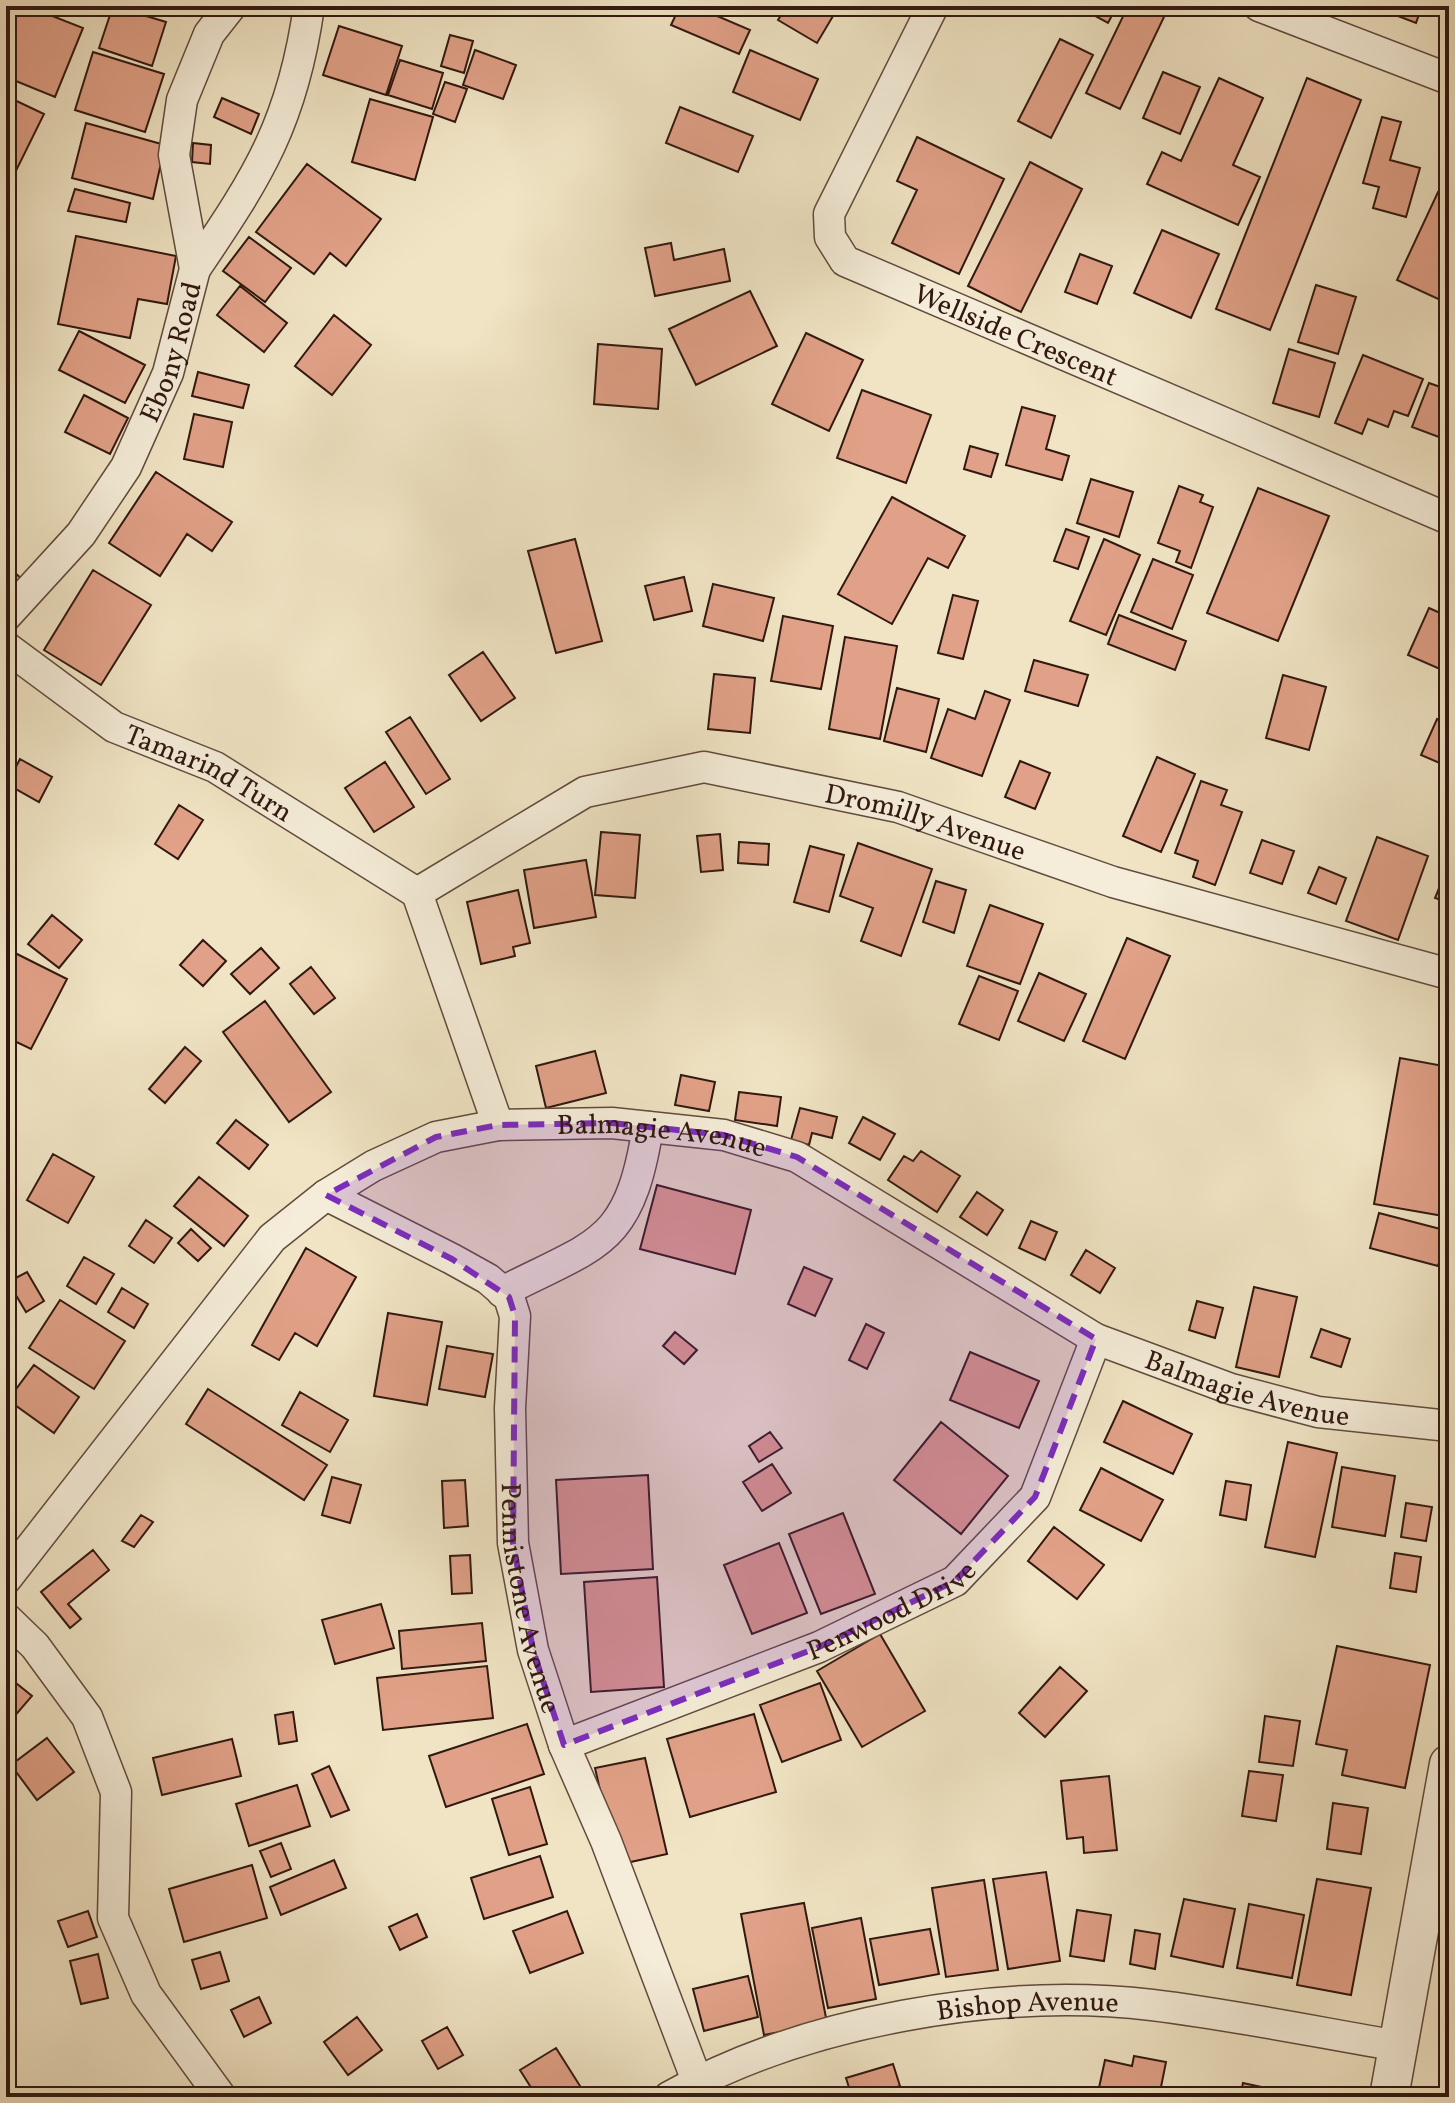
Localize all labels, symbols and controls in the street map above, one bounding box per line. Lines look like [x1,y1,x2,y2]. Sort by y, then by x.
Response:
street label: Wellside Crescent [907,276,1123,397]
street label: Ebony Road [131,278,213,429]
street label: Tamarind Turn [119,716,300,833]
street label: Dromilly Avenue [821,775,1031,872]
street label: Balmagie Avenue [557,1106,771,1169]
street label: Balmagie Avenue [1139,1342,1351,1437]
street label: Pennistone Avenue [490,1482,569,1719]
street label: Penwood Drive [802,1553,986,1672]
street label: Bishop Avenue [934,1983,1120,2032]

